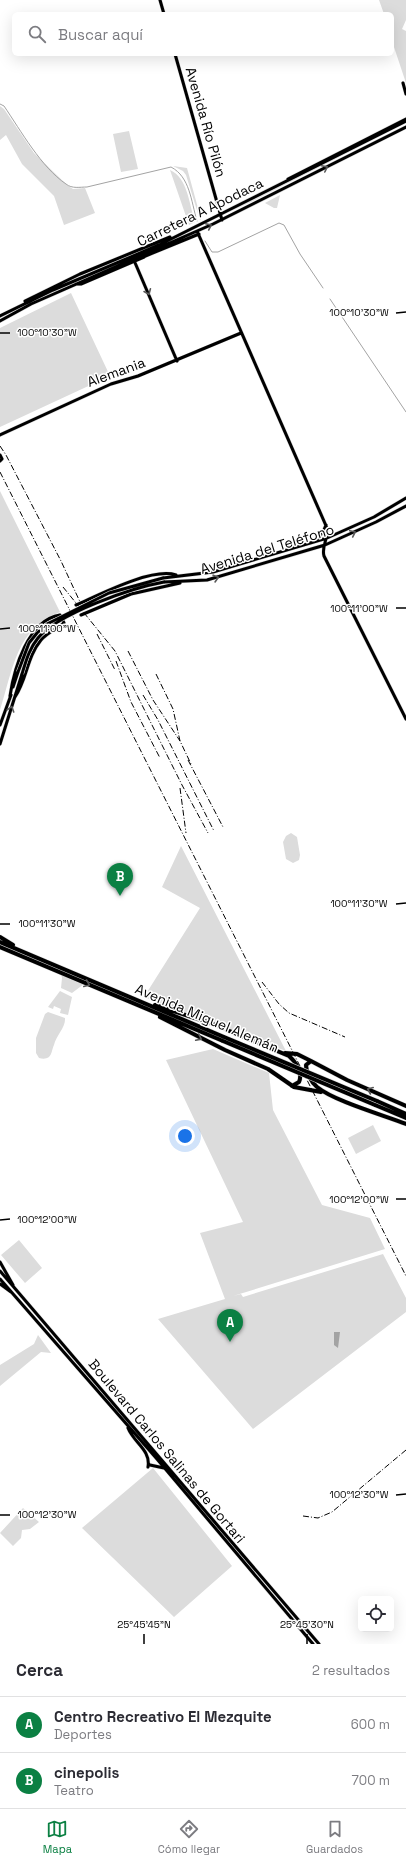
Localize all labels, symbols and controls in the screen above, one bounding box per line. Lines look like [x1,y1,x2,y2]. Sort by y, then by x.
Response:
search box [12,12,394,56]
icon: search [26,23,48,45]
text: Buscar aquí [58,25,143,44]
street label: Avenida Río Pilón [182,65,230,179]
one-way arrow [321,165,329,173]
street label: Carretera A Apodaca [134,174,266,250]
one-way arrow [205,223,212,231]
one-way arrow [143,288,151,295]
text: 100°10'30"W [329,306,389,319]
text: 100°10'30"W [17,326,77,339]
street label: Alemania [84,353,148,391]
street label: Avenida del Teléfono [198,520,336,578]
one-way arrow [349,530,356,538]
one-way arrow [213,574,220,583]
text: 100°11'00"W [330,602,388,615]
text: 100°11'00"W [18,622,76,635]
one-way arrow [6,706,15,713]
pin: B [107,863,133,896]
text: 100°11'30"W [330,897,388,910]
text: 100°11'30"W [18,917,76,930]
one-way arrow [83,979,91,987]
street label: Avenida Miguel Alemán [132,980,282,1056]
one-way arrow [195,1033,203,1041]
one-way arrow [367,1087,374,1095]
your location [175,1126,195,1146]
text: 100°12'00"W [329,1193,389,1206]
text: 100°12'00"W [17,1213,77,1226]
pin: A [217,1309,243,1342]
street label: Boulevard Carlos Salinas de Gortari [85,1355,249,1547]
text: 100°12'30"W [330,1488,389,1501]
text: 100°12'30"W [18,1508,77,1521]
map controls [358,1596,394,1632]
button: locate [358,1596,394,1632]
text: 25°45'45"N [117,1618,171,1631]
text: 25°45'30"N [280,1618,334,1631]
text: Cerca [16,1659,63,1681]
text: 2 resultados [312,1662,390,1679]
text: Centro Recreativo El Mezquite [54,1707,272,1726]
text: A [25,1716,33,1733]
text: 600 m [351,1716,390,1733]
text: Deportes [54,1726,112,1743]
text: cinepolis [54,1763,119,1782]
text: B [25,1772,33,1789]
text: 700 m [352,1772,390,1789]
text: Teatro [54,1782,94,1799]
tab: Mapa [43,1818,72,1856]
tab: Cómo llegar [158,1818,220,1856]
tab: Guardados [306,1818,363,1856]

